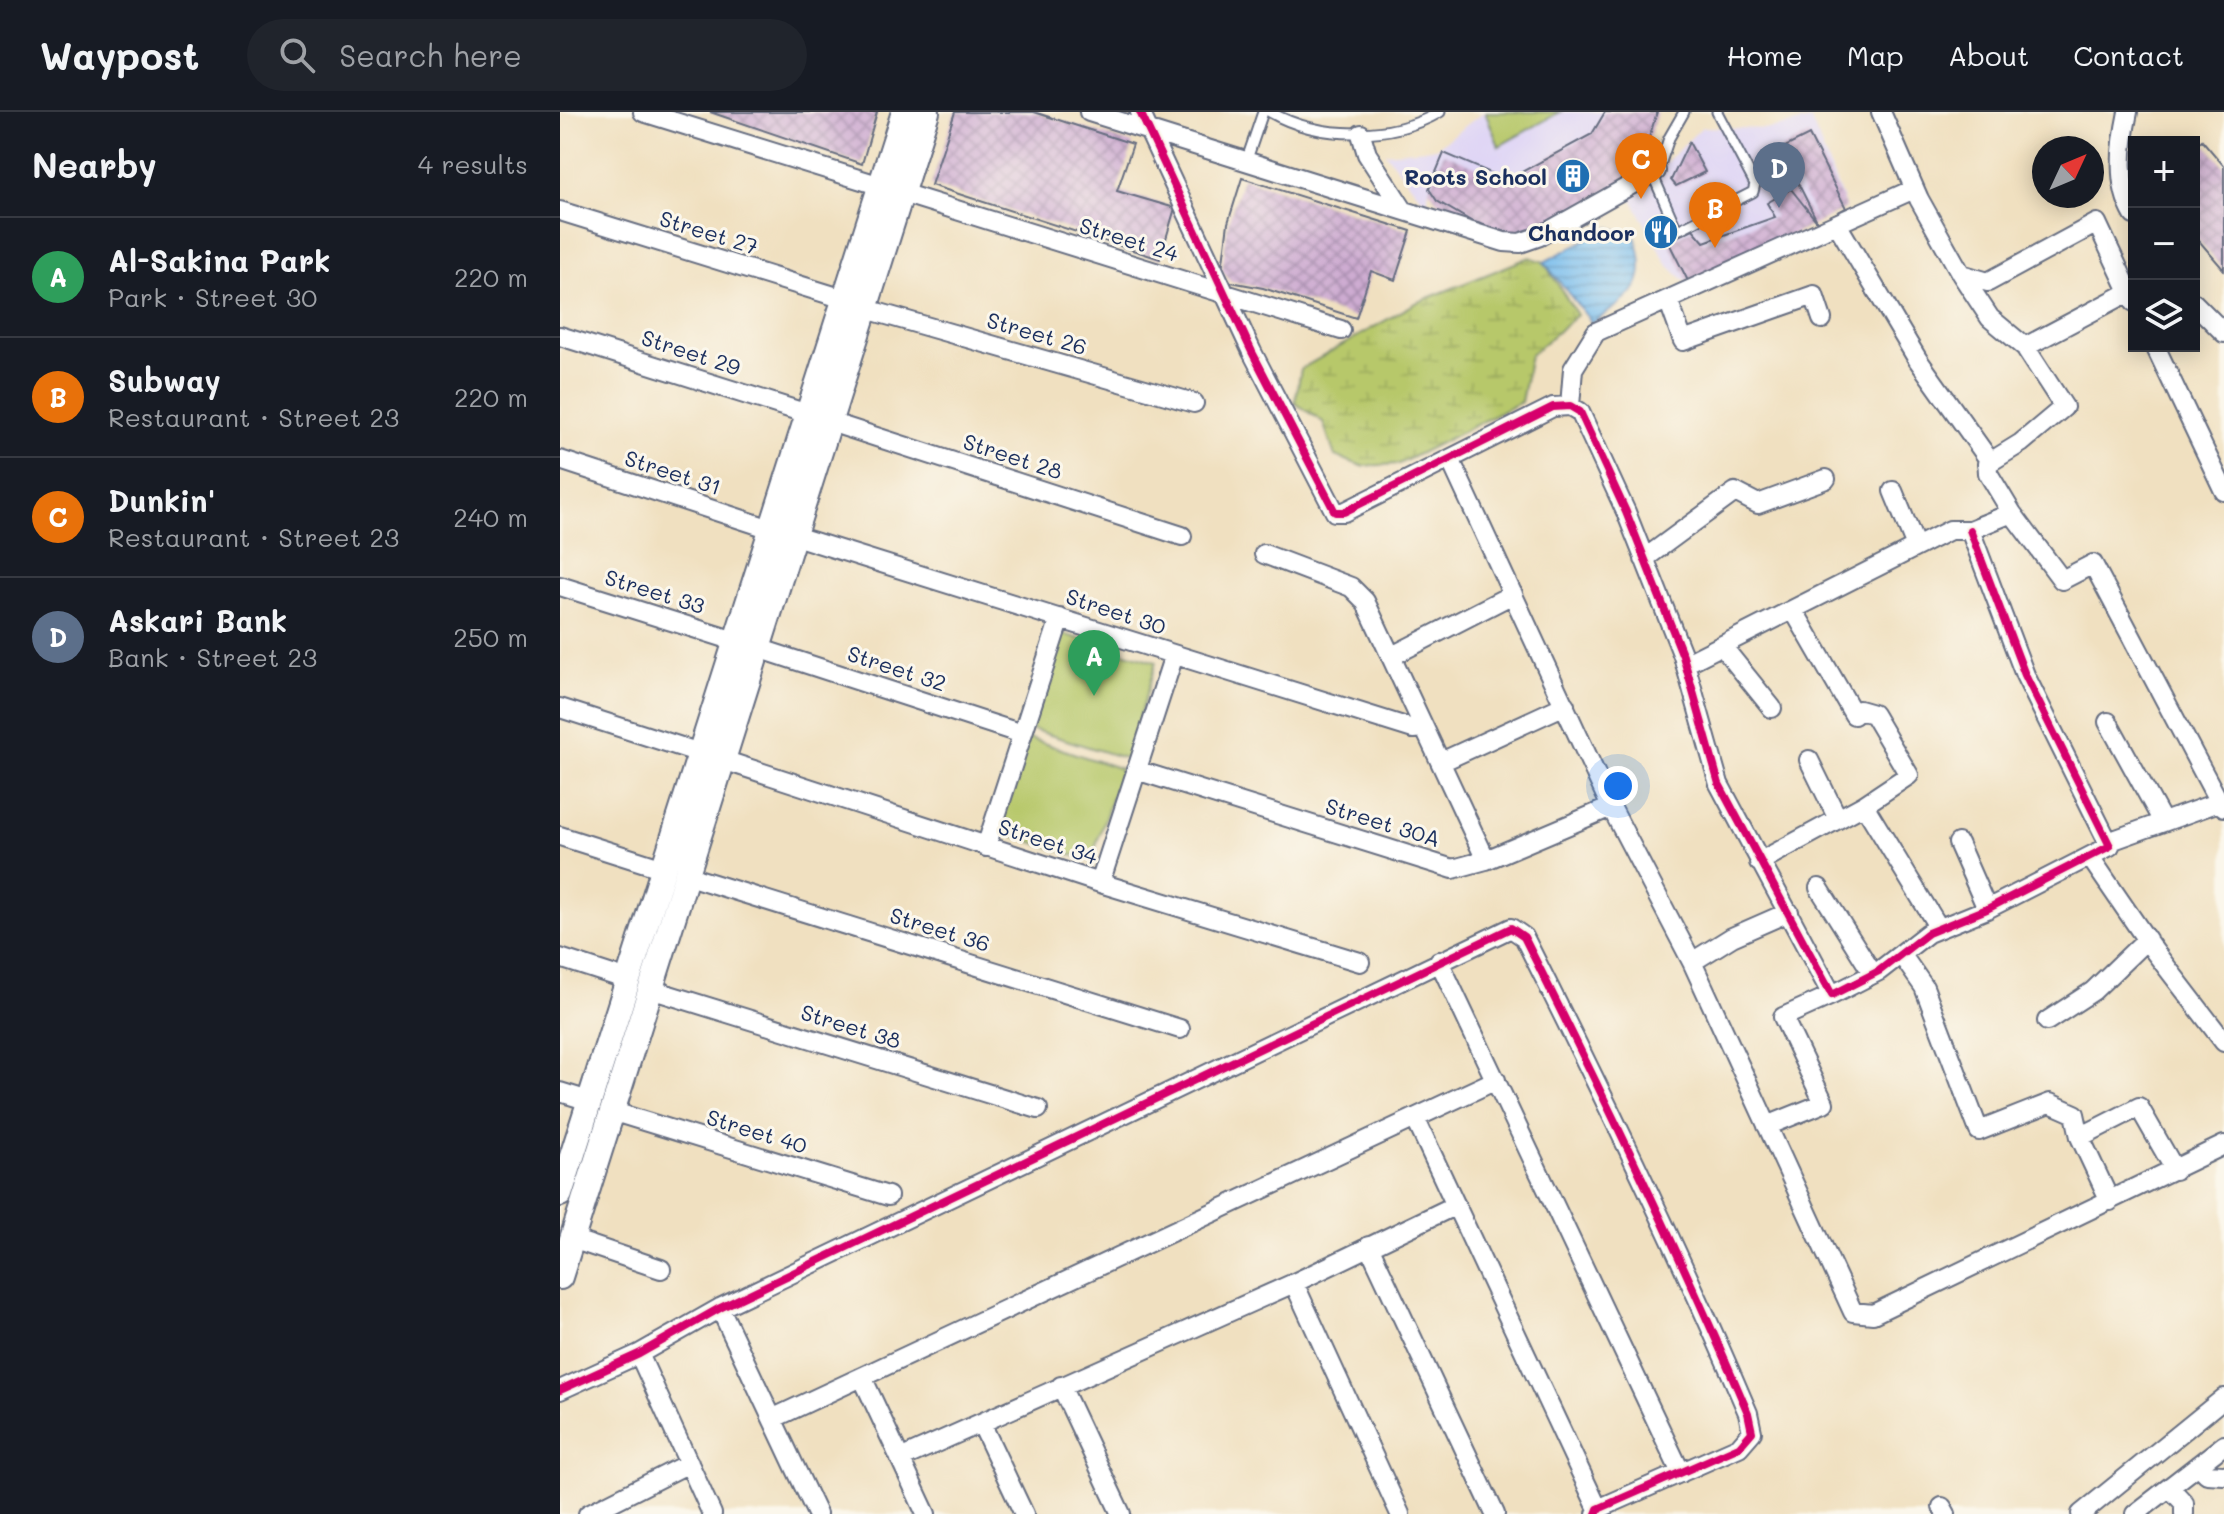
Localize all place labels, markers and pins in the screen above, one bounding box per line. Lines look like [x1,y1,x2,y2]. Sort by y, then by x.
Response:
pin: C [1615,133,1667,199]
pin: D [1753,142,1805,208]
building icon: Roots School [1554,157,1592,195]
place label: Roots School [1404,162,1547,191]
pin: B [1689,182,1741,248]
restaurant icon: Chandoor [1642,213,1680,251]
place label: Chandoor [1528,218,1635,247]
pin: A [1068,630,1120,696]

